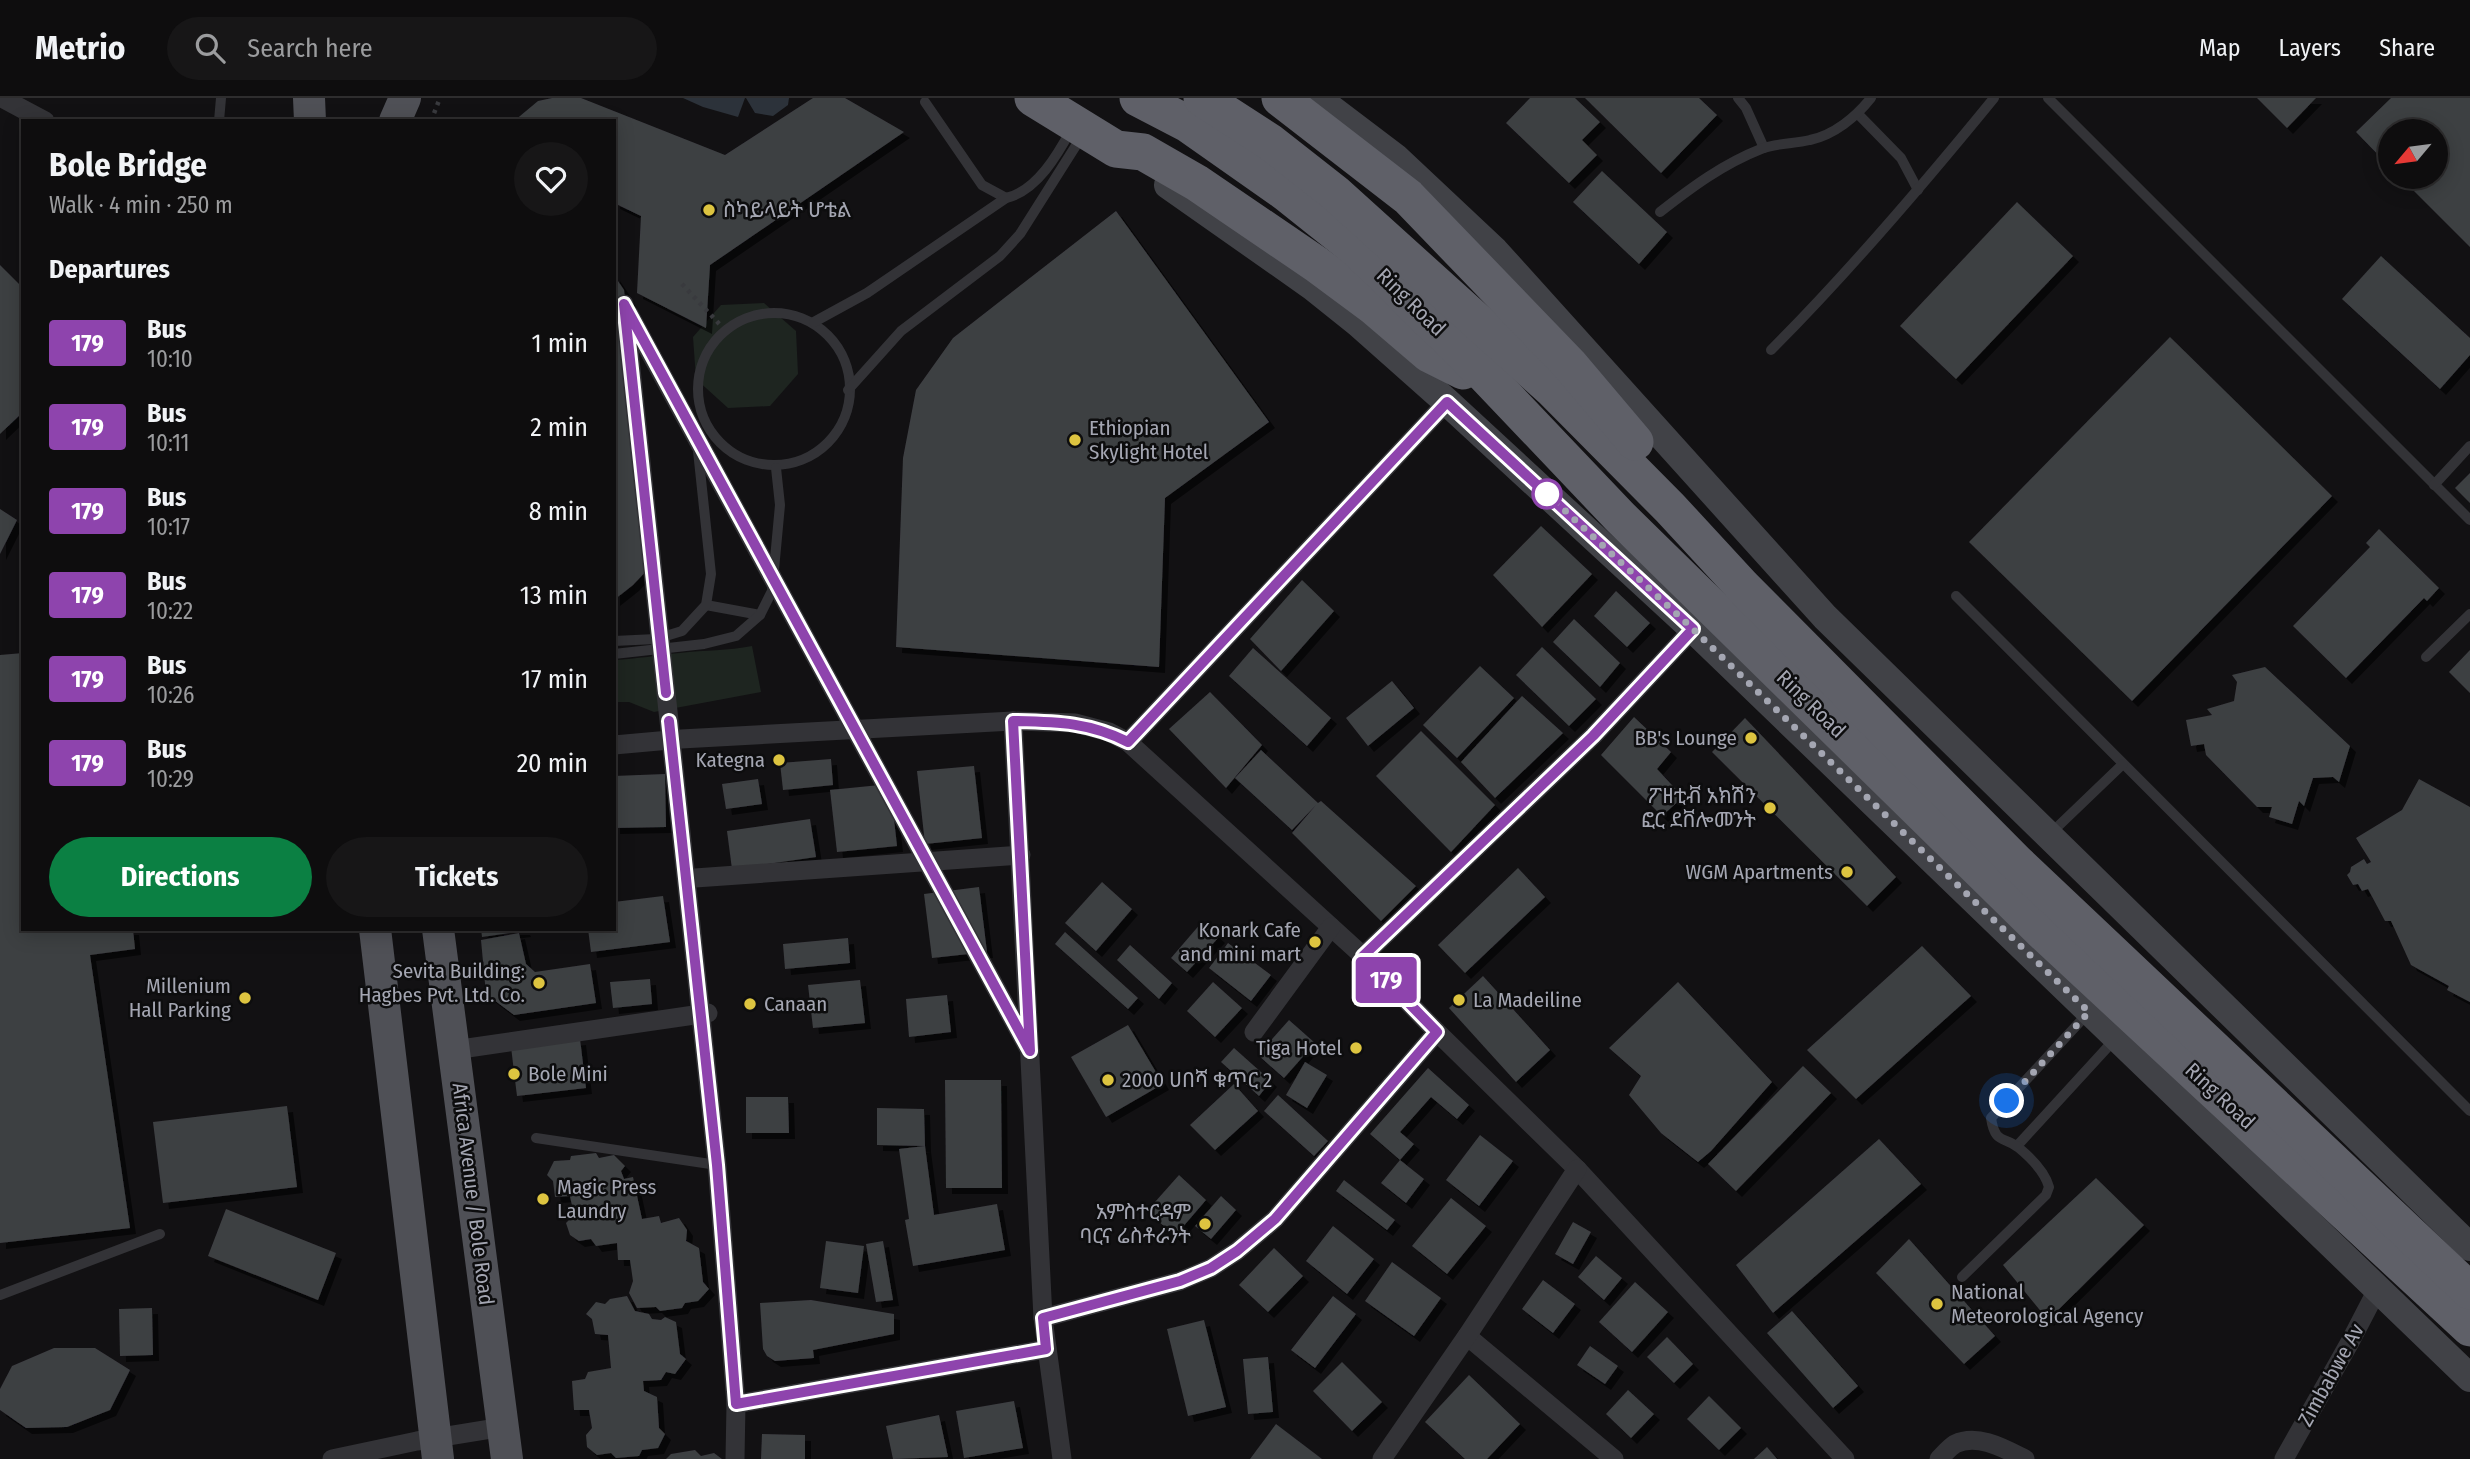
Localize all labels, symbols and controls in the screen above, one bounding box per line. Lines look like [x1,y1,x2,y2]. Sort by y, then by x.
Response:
search box [167,17,657,80]
text: Metrio [35,28,125,68]
icon: search [191,29,229,67]
text: Search here [247,33,373,64]
text: Map [2199,34,2241,62]
text: Layers [2279,34,2341,62]
text: Share [2379,34,2435,62]
north arrow [2378,119,2448,189]
map controls [2378,119,2448,189]
button: heart [514,142,588,216]
text: Bole Bridge [49,145,207,185]
text: Walk · 4 min · 250 m [49,191,233,219]
place label: ስካይላይት ሆቴል [723,197,851,223]
marker: ስካይላይት ሆቴል [701,202,717,218]
text: Departures [49,254,170,285]
street label: Ring Road [1371,263,1451,341]
text: Bus [147,314,186,345]
text: 1 min [532,328,588,359]
text: 179 [71,329,104,357]
text: 10:10 [147,345,193,373]
text: Bus [147,398,186,429]
text: 2 min [530,412,588,443]
text: 179 [71,413,104,441]
place label: Ethiopian Skylight Hotel [1089,415,1209,465]
text: 10:11 [147,429,190,457]
marker: Ethiopian Skylight Hotel [1067,432,1083,448]
unlabelled marker [1532,479,1562,509]
text: Bus [147,482,186,513]
text: 8 min [529,496,588,527]
text: 179 [71,497,104,525]
text: 10:17 [147,513,190,541]
text: Bus [147,566,186,597]
text: 13 min [520,580,588,611]
text: 179 [71,581,104,609]
text: 10:22 [147,597,193,625]
text: Bus [147,650,186,681]
text: 17 min [521,664,588,695]
text: 179 [71,665,104,693]
street label: Ring Road [1771,665,1851,743]
text: 10:26 [147,681,194,709]
place label: BB's Lounge [1634,725,1737,751]
marker: BB's Lounge [1743,730,1759,746]
text: Bus [147,734,186,765]
place label: Kategna [696,747,765,773]
text: 20 min [517,748,588,779]
text: 179 [71,749,104,777]
marker: Kategna [771,752,787,768]
text: 10:29 [147,765,194,793]
place label: ፖዘቲቭ አክሽን ፎር ደቨሎመንት [1641,783,1756,833]
marker: ፖዘቲቭ አክሽን ፎር ደቨሎመንት [1762,800,1778,816]
button: Directions [49,837,312,917]
button: Tickets [326,837,588,917]
place label: WGM Apartments [1685,859,1833,885]
marker: WGM Apartments [1839,864,1855,880]
place label: Konark Cafe and mini mart [1180,917,1301,967]
marker: Konark Cafe and mini mart [1307,934,1323,950]
line badge: 179 [1346,957,1426,1003]
place label: Sevita Building: Hagbes Pvt. Ltd. Co. [359,958,525,1008]
text: 179 [1370,966,1402,994]
place label: Millenium Hall Parking [129,973,231,1023]
marker: Sevita Building: Hagbes Pvt. Ltd. Co. [531,975,547,991]
place label: La Madeiline [1473,987,1582,1013]
marker: Millenium Hall Parking [237,990,253,1006]
place label: Canaan [764,991,827,1017]
marker: La Madeiline [1451,992,1467,1008]
marker: Canaan [742,996,758,1012]
place label: Tiga Hotel [1256,1035,1342,1061]
marker: Tiga Hotel [1348,1040,1364,1056]
street label: Ring Road [2180,1057,2260,1135]
place label: Bole Mini [528,1061,608,1087]
marker: Bole Mini [506,1066,522,1082]
place label: 2000 ሀበሻ ቁጥር 2 [1122,1067,1272,1093]
marker: 2000 ሀበሻ ቁጥር 2 [1100,1072,1116,1088]
street label: Africa Avenue / Bole Road [446,1081,500,1307]
your location [1989,1083,2024,1118]
place label: Magic Press Laundry [557,1174,657,1224]
marker: Magic Press Laundry [535,1191,551,1207]
place label: አምስተርዳም ባርና ሬስቶራንት [1080,1199,1191,1249]
marker: አምስተርዳም ባርና ሬስቶራንት [1197,1216,1213,1232]
place label: National Meteorological Agency [1951,1279,2144,1329]
marker: National Meteorological Agency [1929,1296,1945,1312]
street label: Zimbabwe Av [2292,1319,2370,1431]

